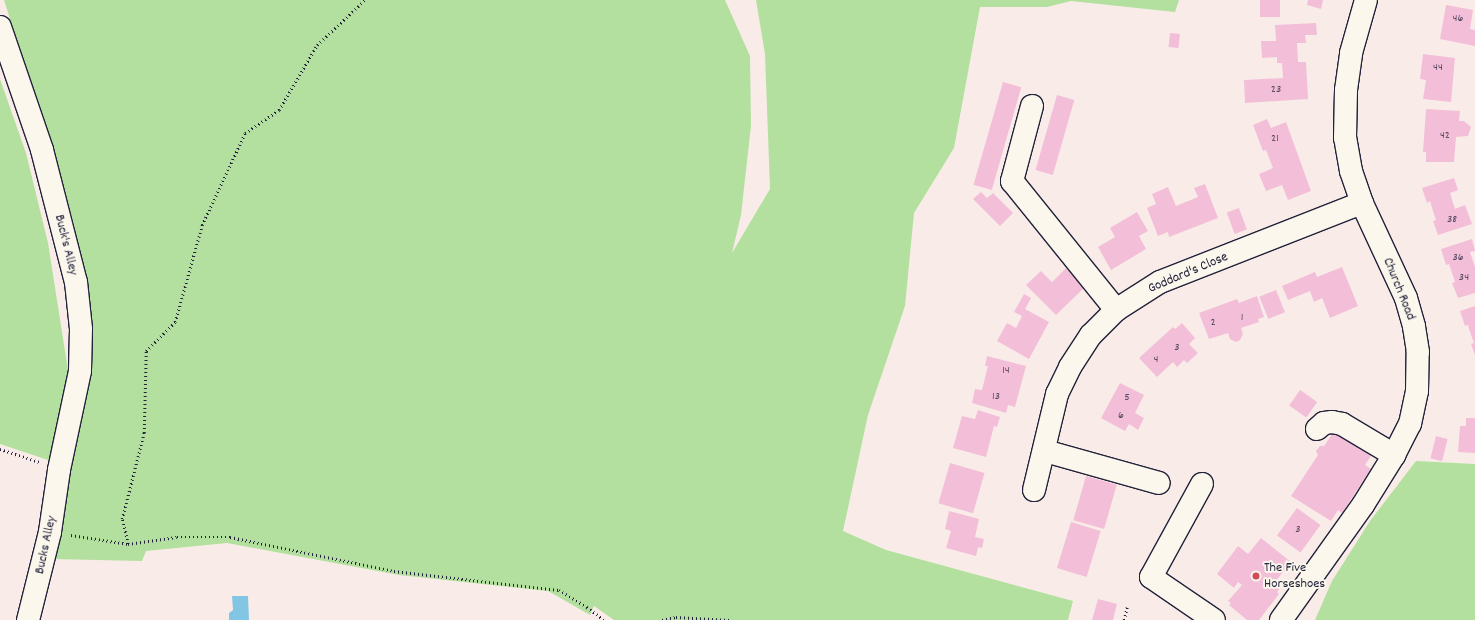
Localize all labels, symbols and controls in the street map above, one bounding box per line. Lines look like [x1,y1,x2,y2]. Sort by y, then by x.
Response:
house number: 46 [1453,12,1463,26]
house number: 44 [1433,61,1443,75]
house number: 23 [1271,83,1281,97]
house number: 42 [1440,129,1450,143]
house number: 21 [1271,132,1279,146]
street label: Buck's Alley [50,213,82,277]
house number: 38 [1447,213,1457,227]
street label: Goddard's Close [1146,249,1230,297]
house number: 36 [1452,251,1464,265]
street label: Church Road [1379,255,1419,323]
house number: 34 [1459,271,1469,285]
house number: 1 [1241,311,1243,325]
house number: 2 [1210,316,1216,330]
house number: 3 [1174,341,1180,355]
house number: 4 [1154,353,1158,367]
house number: 14 [1002,364,1010,378]
house number: 13 [992,390,1000,404]
house number: 5 [1124,391,1130,405]
house number: 6 [1118,409,1124,423]
street label: Bucks Alley [32,514,60,576]
house number: 3 [1295,523,1301,537]
place label: The Five Horseshoes [1264,560,1325,592]
marker: The Five Horseshoes [1251,571,1261,581]

